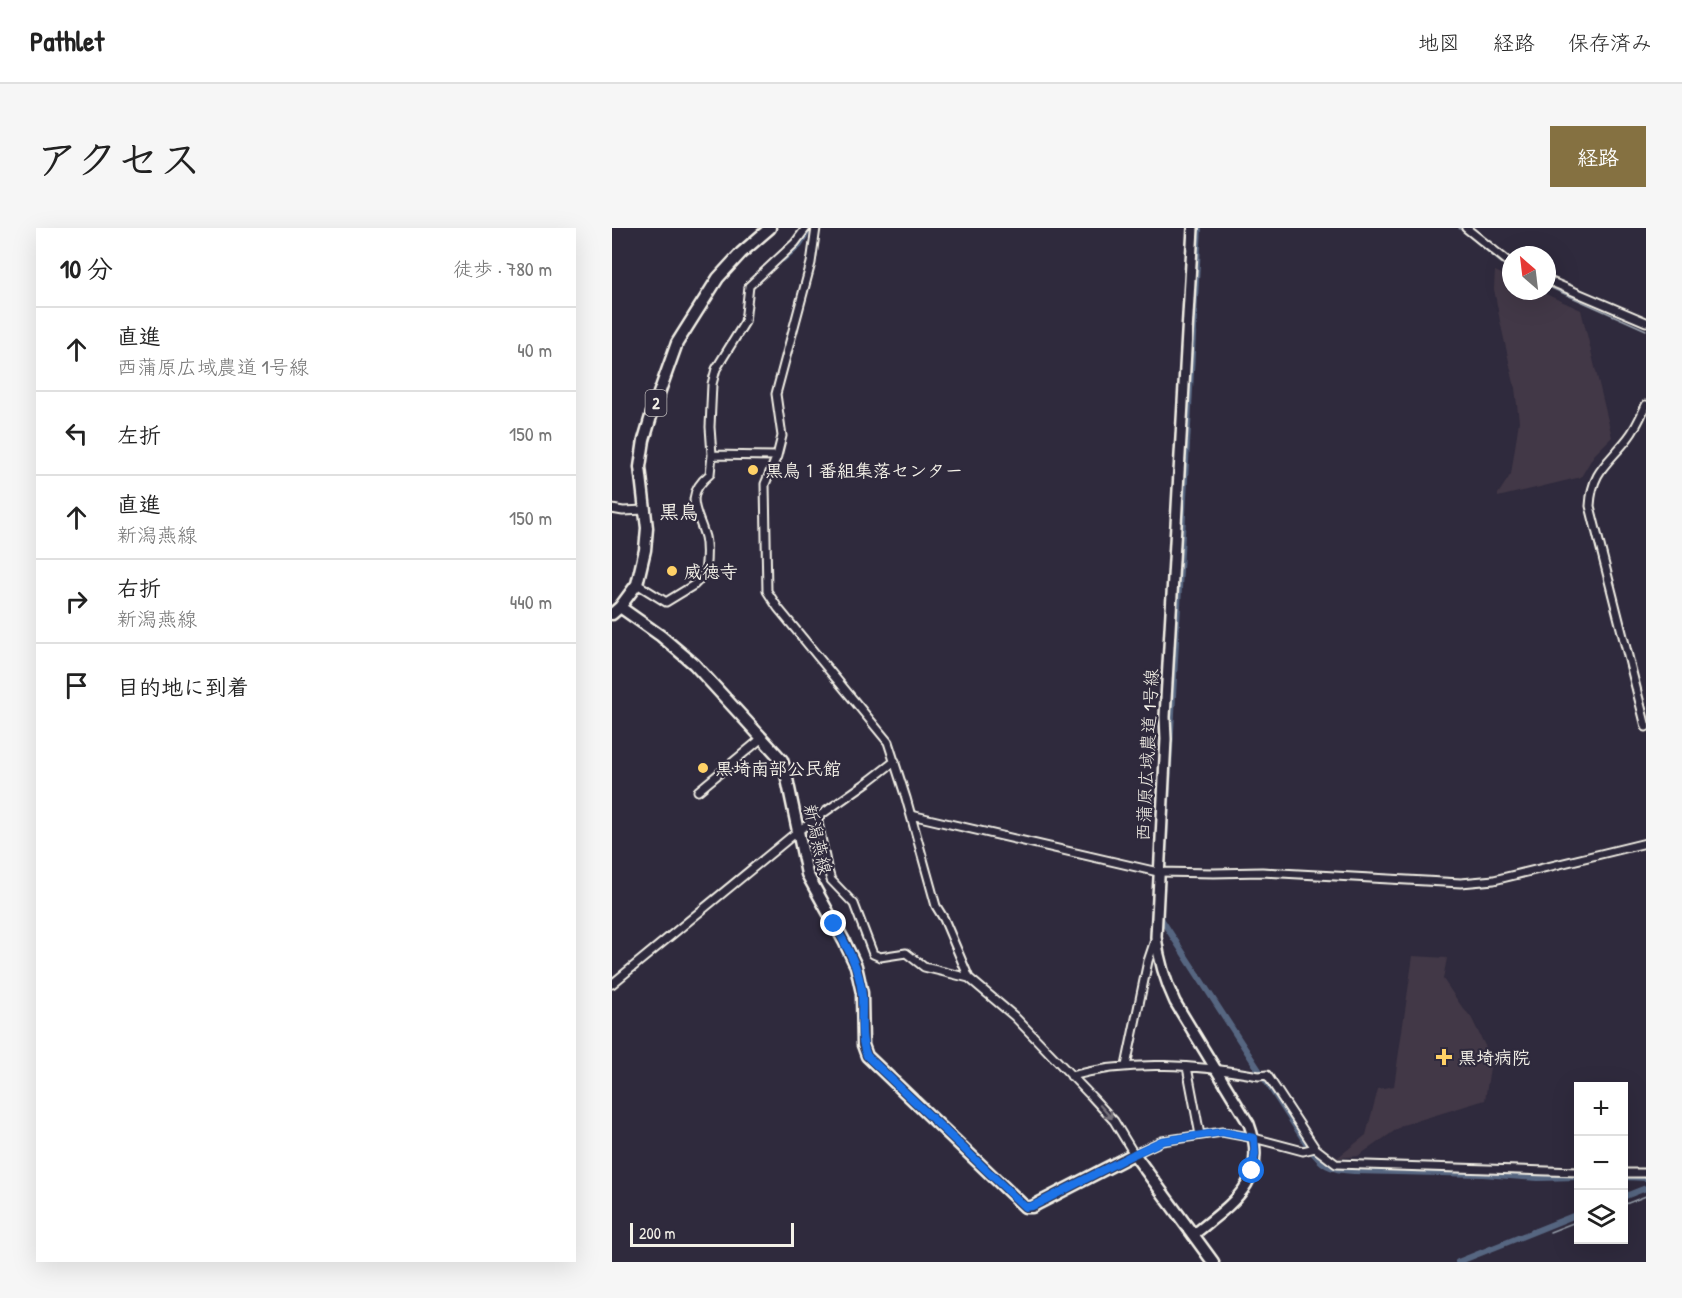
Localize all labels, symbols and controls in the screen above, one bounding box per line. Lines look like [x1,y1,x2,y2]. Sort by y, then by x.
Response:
text: Pathlet [30,22,104,60]
text: 地図 [1418,28,1460,57]
text: 経路 [1493,28,1535,57]
text: 保存済み [1568,28,1652,57]
button: 経路 [1550,126,1646,187]
text: アクセス [36,130,201,187]
north arrow [1502,246,1556,300]
text: 10 分 [60,251,113,286]
text: 徒歩 · 780 m [453,255,552,282]
text: 直進 [117,321,161,351]
icon: ahead [60,333,93,366]
text: 40 m [517,336,552,363]
text: 西蒲原広域農道 1号線 [117,353,309,380]
road number: 2 [646,390,666,416]
icon: left [60,417,93,450]
text: 左折 [117,420,161,450]
text: 150 m [509,420,552,447]
place label: 黒鳥１番組集落センター [765,458,963,483]
marker: 黒鳥１番組集落センター [746,463,760,477]
text: 直進 [117,489,161,519]
district label: 黒鳥 [659,498,699,525]
icon: ahead [60,501,93,534]
text: 150 m [509,504,552,531]
text: 新潟燕線 [117,521,197,548]
place label: 威徳寺 [684,559,738,584]
marker: 威徳寺 [665,564,679,578]
text: 右折 [117,573,161,603]
icon: right [60,585,93,618]
text: 440 m [510,588,552,615]
text: 新潟燕線 [117,605,197,632]
street label: 西蒲原広域農道 1号線 [1130,668,1164,842]
icon: arrive [60,669,93,702]
text: 目的地に到着 [117,672,249,702]
place label: 黒埼南部公民館 [715,756,841,781]
marker: 黒埼南部公民館 [696,761,710,775]
street label: 新潟燕線 [798,801,838,877]
route end [820,910,846,936]
place label: 黒埼病院 [1458,1045,1530,1070]
marker: 黒埼病院 [1435,1048,1453,1066]
map controls [1574,1082,1628,1244]
button: + [1574,1082,1628,1136]
one-way arrow [1099,1104,1113,1119]
button: − [1574,1136,1628,1190]
route start [1238,1157,1264,1183]
button: layers [1574,1190,1628,1244]
scale bar [630,1220,794,1248]
text: 200 m [639,1222,675,1244]

